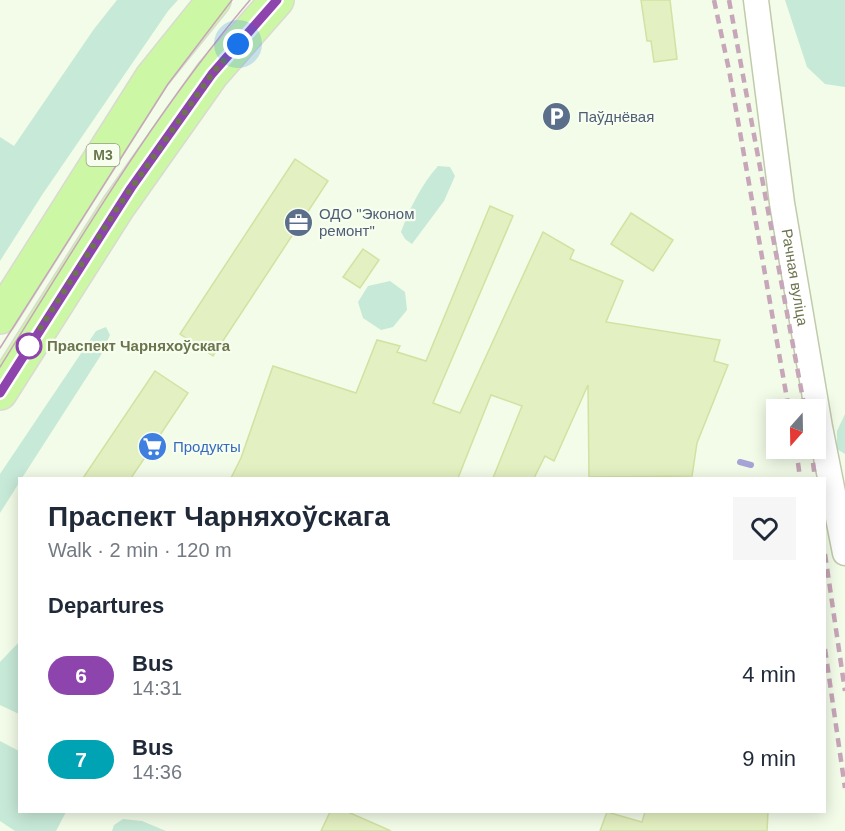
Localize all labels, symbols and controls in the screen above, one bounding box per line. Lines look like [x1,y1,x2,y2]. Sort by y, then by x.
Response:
your location [223,29,253,59]
parking icon: Паўднёвая [541,101,573,133]
place label: Паўднёвая [578,108,654,125]
road number: М3 [86,144,120,166]
place label: ОДО "Эконом ремонт" [319,205,414,239]
office icon: ОДО "Эконом ремонт" [282,207,314,239]
street label: Рачная вуліца [779,227,812,328]
marker: Праспект Чарняхоўскага [16,333,42,359]
place label: Праспект Чарняхоўскага [47,337,231,354]
north arrow [766,399,826,459]
map controls [766,399,826,459]
supermarket icon: Продукты [136,431,168,463]
place label: Продукты [173,438,241,455]
button: heart [733,497,796,560]
text: Праспект Чарняхоўскага [48,501,390,532]
text: Walk · 2 min · 120 m [48,539,232,561]
text: Departures [48,593,164,618]
text: Bus [132,651,174,676]
text: 4 min [742,662,796,687]
text: 6 [75,664,87,687]
text: 14:31 [132,677,182,699]
text: Bus [132,735,174,760]
text: 9 min [742,746,796,771]
text: 7 [75,748,87,771]
text: 14:36 [132,761,182,783]

